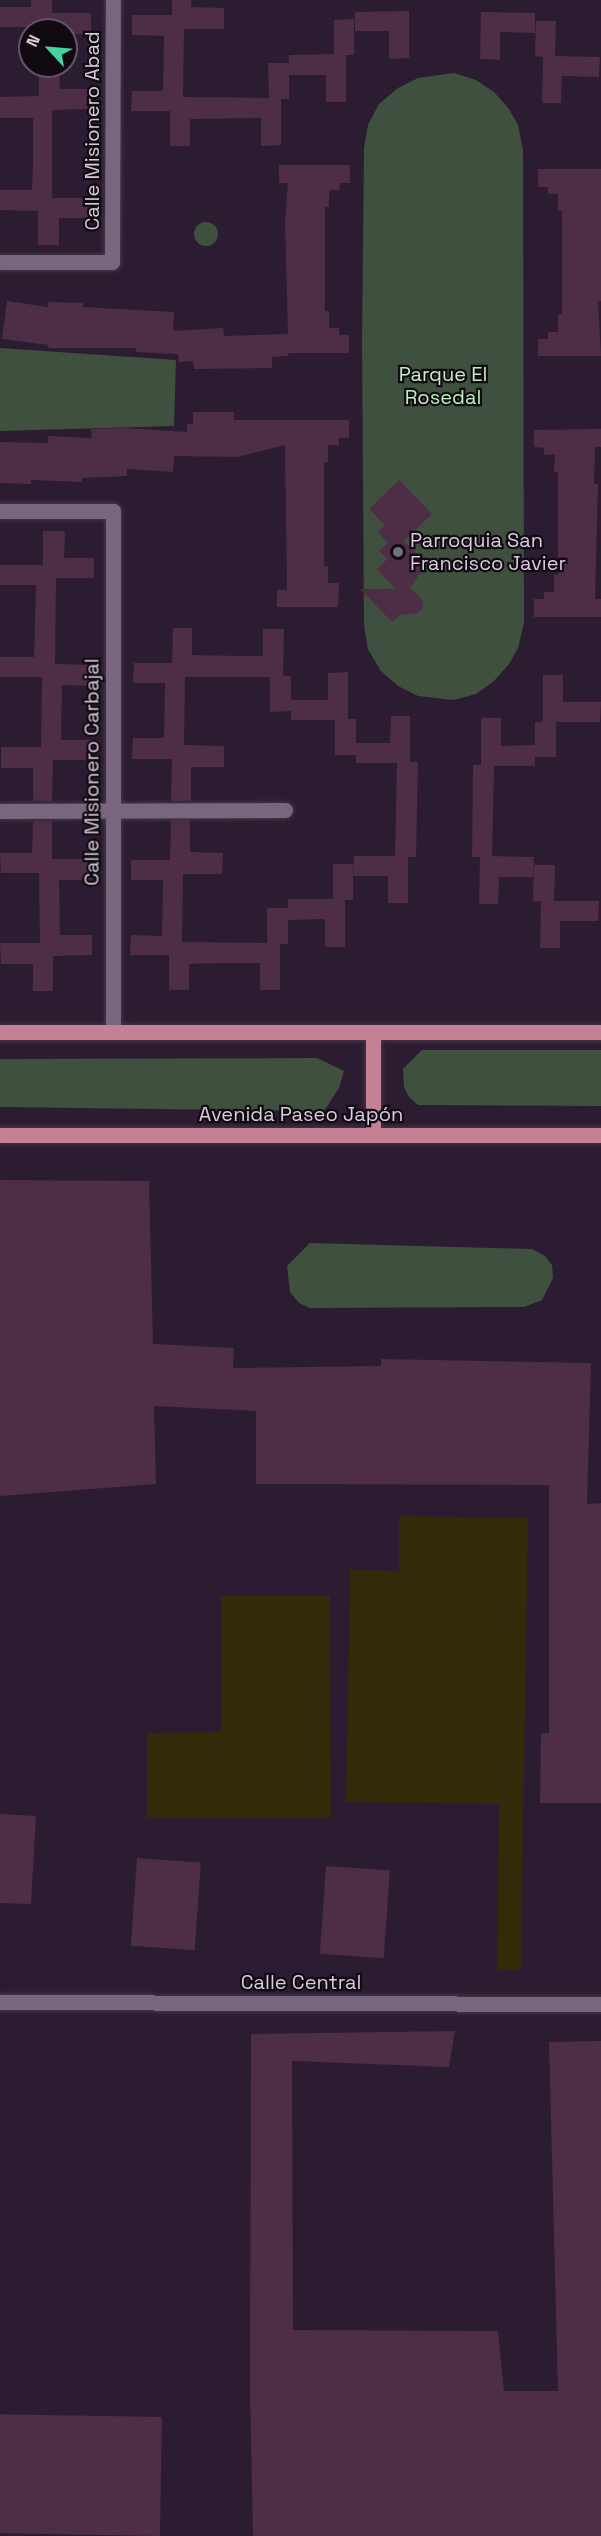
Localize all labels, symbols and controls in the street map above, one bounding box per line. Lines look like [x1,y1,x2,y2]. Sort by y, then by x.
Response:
north arrow [18,18,78,78]
text: N [21,31,45,50]
street label: Calle Misionero Abad [80,31,104,231]
park label: Parque El Rosedal [399,363,487,410]
place label: Parroquia San Francisco Javier [410,528,566,575]
marker: Parroquia San Francisco Javier [391,545,405,559]
street label: Calle Misionero Carbajal [80,658,104,886]
street label: Avenida Paseo Japón [199,1102,403,1126]
street label: Calle Central [241,1970,361,1994]

